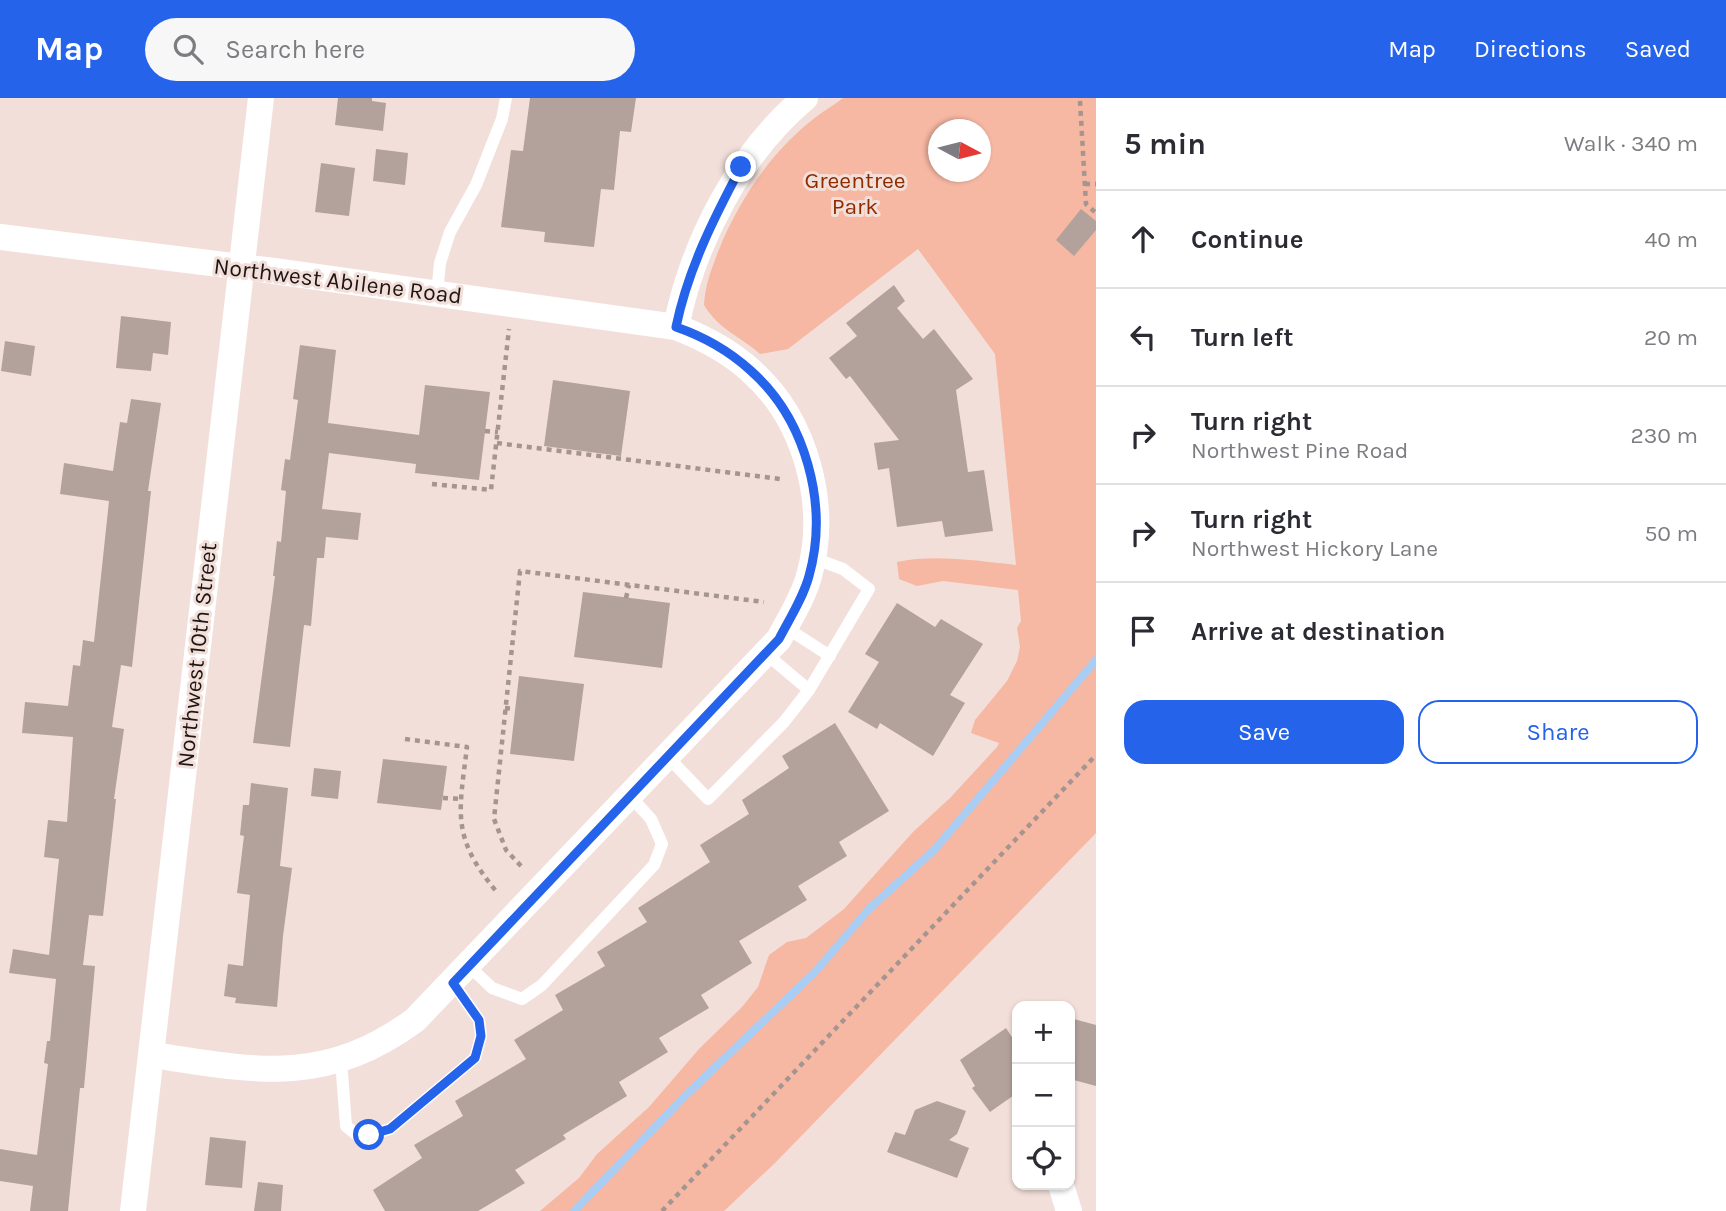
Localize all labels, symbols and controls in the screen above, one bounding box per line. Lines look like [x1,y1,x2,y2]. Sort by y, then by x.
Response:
search box [145,18,635,81]
text: Map [35,30,103,68]
icon: search [169,30,207,68]
text: Search here [225,34,365,65]
text: Map [1388,35,1436,63]
text: Directions [1474,35,1587,63]
text: Saved [1625,35,1691,63]
north arrow [928,119,991,182]
text: 5 min [1124,126,1206,162]
text: Walk · 340 m [1564,130,1698,157]
route end [725,151,756,182]
park label: Greentree Park [804,167,906,220]
icon: ahead [1124,220,1162,258]
text: Continue [1191,224,1303,255]
text: 40 m [1645,226,1698,253]
street label: Northwest Abilene Road [212,252,464,310]
icon: left [1124,318,1162,356]
text: Turn left [1191,322,1293,353]
text: 20 m [1644,324,1698,351]
text: Turn right [1191,406,1312,437]
icon: right [1124,416,1162,454]
text: 230 m [1630,422,1698,449]
text: Northwest Pine Road [1191,437,1409,464]
text: Turn right [1191,504,1312,535]
icon: right [1124,514,1162,552]
text: 50 m [1644,520,1698,547]
text: Northwest Hickory Lane [1191,535,1438,562]
street label: Northwest 10th Street [172,541,222,769]
icon: arrive [1124,612,1162,650]
text: Arrive at destination [1191,616,1445,647]
button: Save [1124,700,1404,764]
button: Share [1418,700,1698,764]
map controls [1012,1001,1075,1190]
button: + [1012,1001,1075,1064]
button: − [1012,1064,1075,1127]
route start [353,1119,384,1150]
button: locate [1012,1127,1075,1190]

